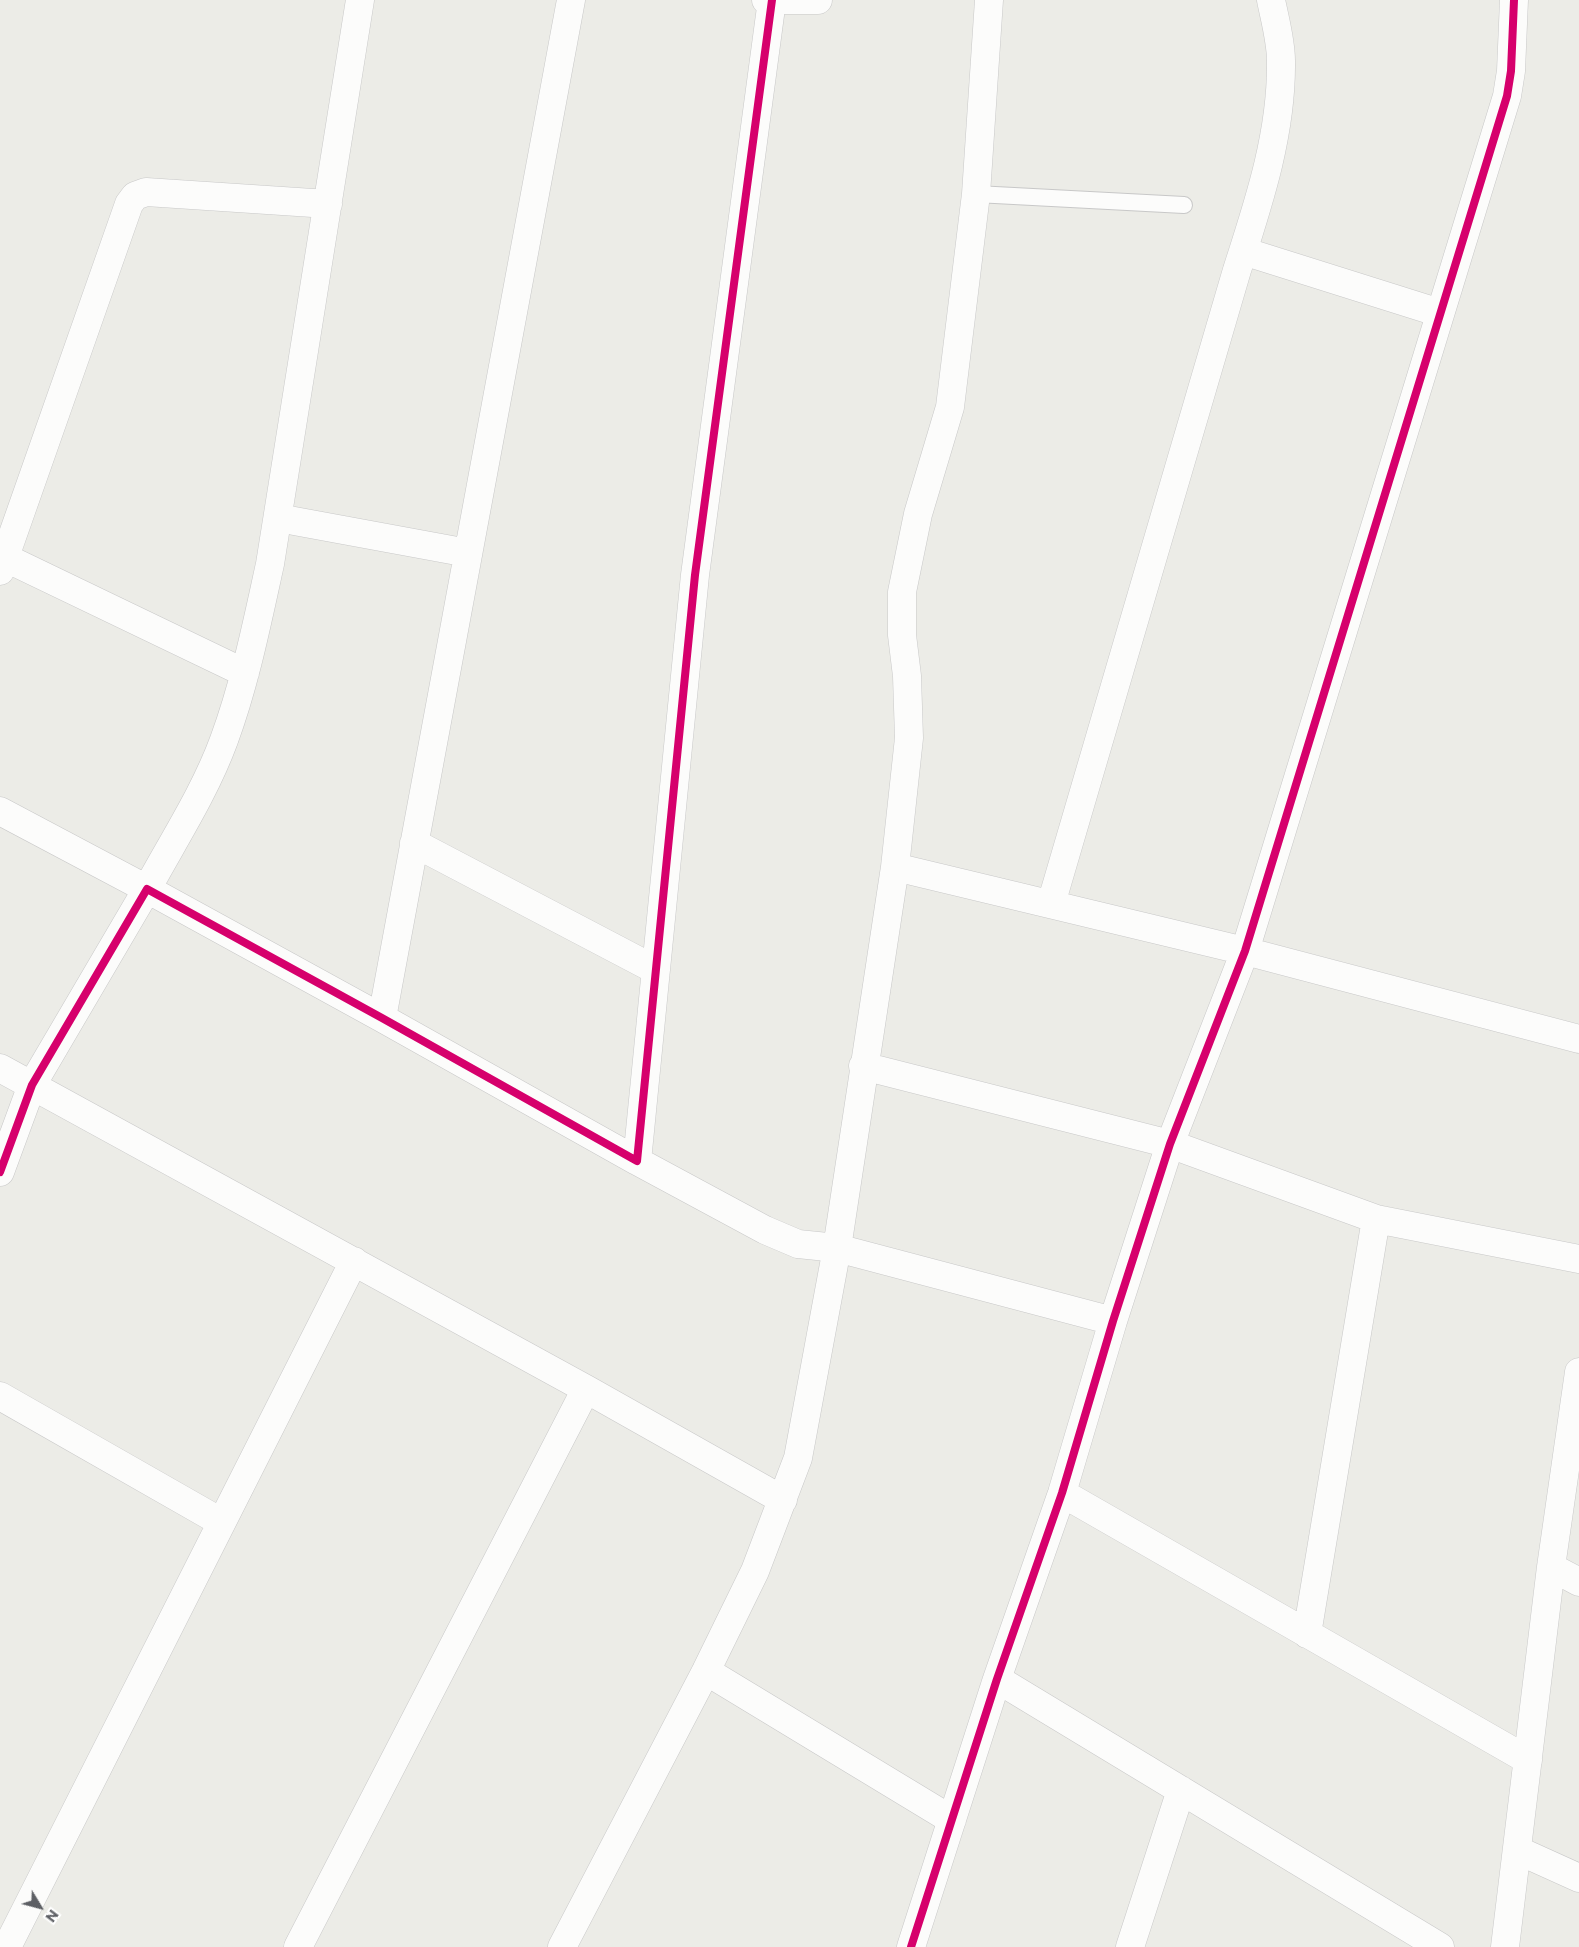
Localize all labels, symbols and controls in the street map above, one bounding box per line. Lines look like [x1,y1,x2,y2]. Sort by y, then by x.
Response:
north arrow [15,1882,65,1932]
text: N [41,1906,63,1926]

